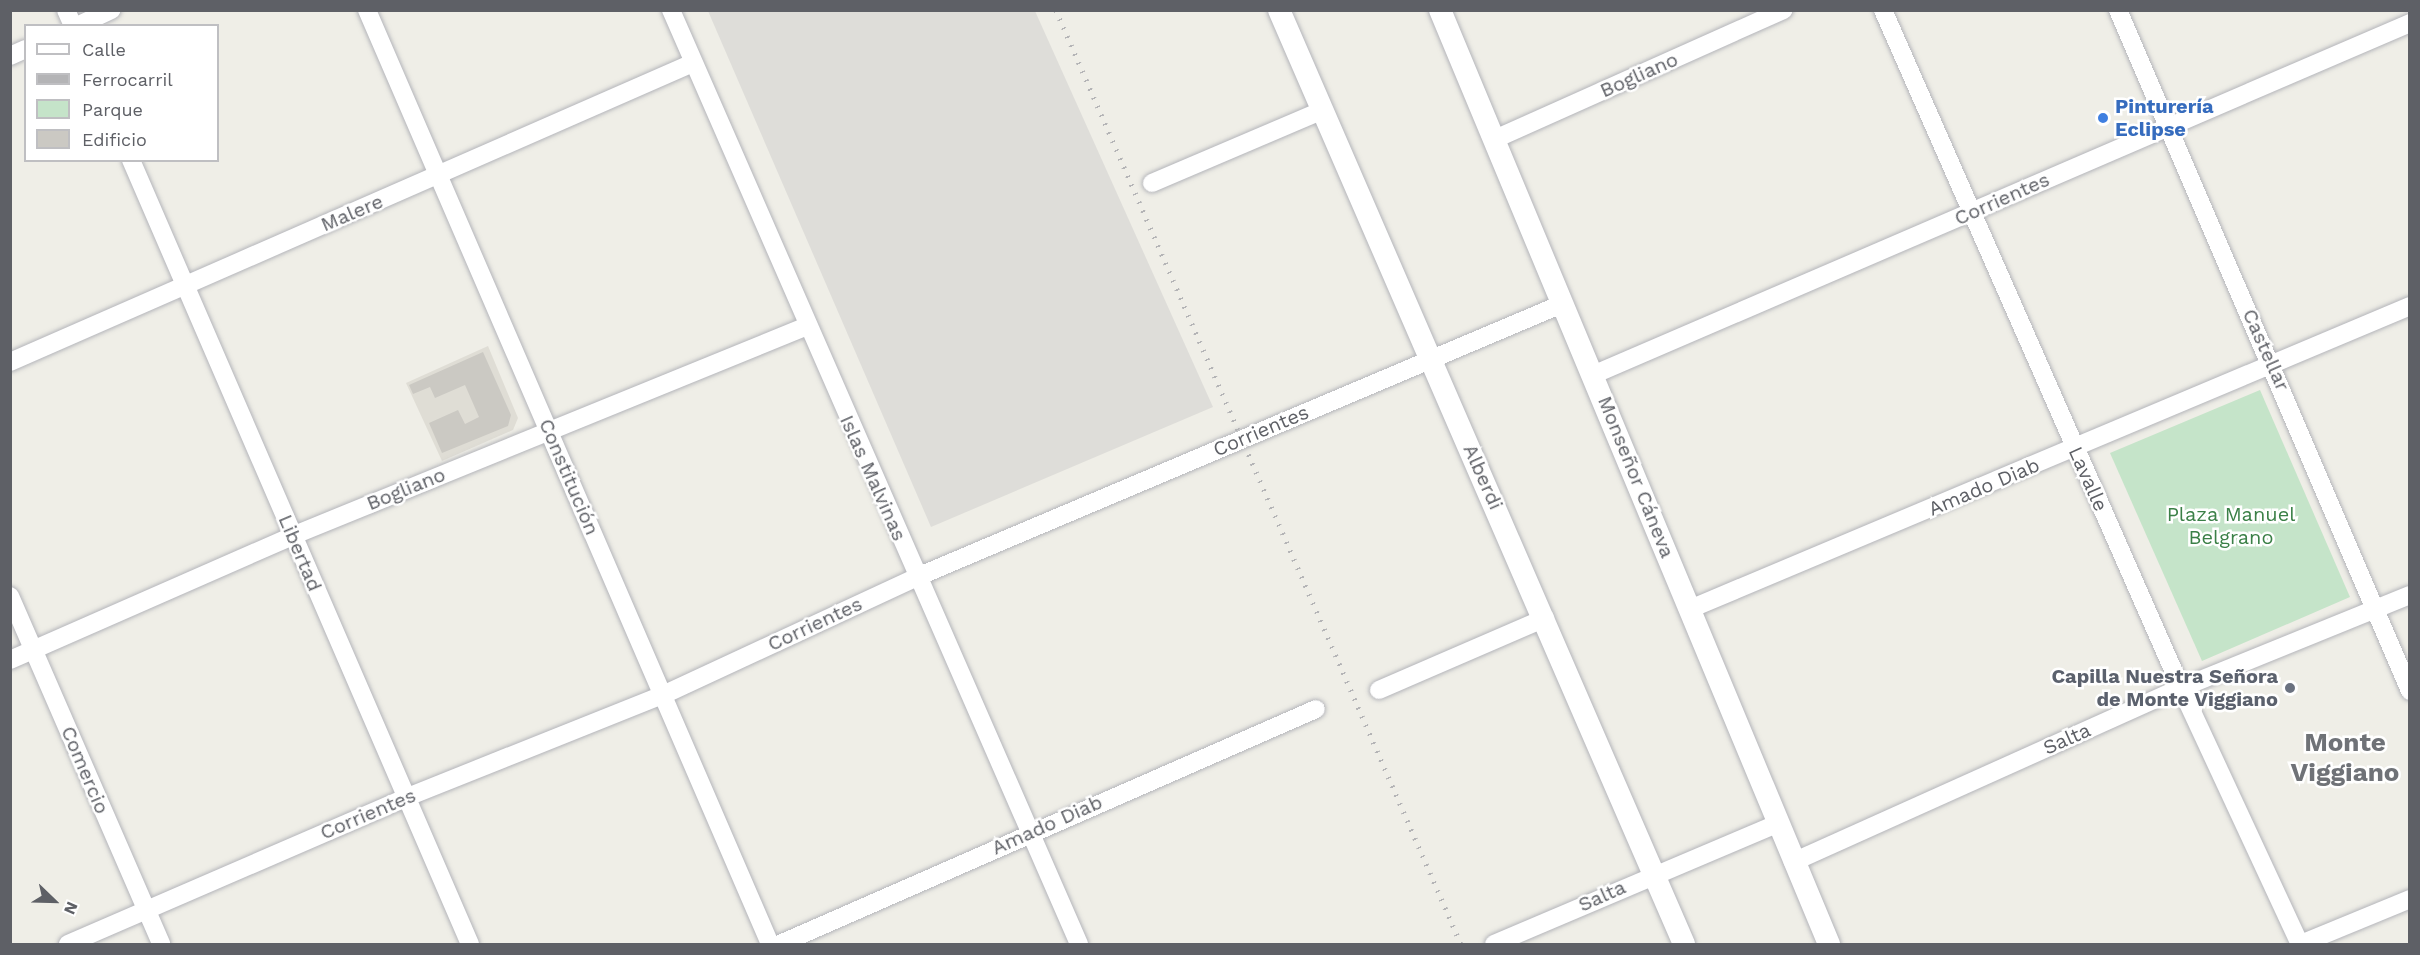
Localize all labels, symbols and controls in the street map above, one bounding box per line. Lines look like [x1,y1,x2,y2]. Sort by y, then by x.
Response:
legend [24,24,219,162]
text: Calle [82,39,126,60]
street label: Bogliano [1596,47,1682,103]
text: Ferrocarril [82,69,173,90]
place label: Pinturería Eclipse [2115,94,2214,141]
text: Parque [82,99,143,120]
marker: Pinturería Eclipse [2096,111,2110,125]
text: Edificio [82,129,147,150]
street label: Corrientes [1951,167,2053,231]
street label: Malere [317,189,387,237]
street label: Castellar [2237,305,2295,395]
street label: Monseñor Cáneva [1592,392,1680,562]
street label: Corrientes [1210,400,1312,462]
street label: Islas Malvinas [835,411,911,545]
street label: Constitución [534,415,604,539]
street label: Alberdi [1458,441,1508,513]
street label: Lavalle [2063,443,2113,515]
street label: Amado Diab [1925,453,2043,521]
street label: Bogliano [363,462,449,516]
park label: Plaza Manuel Belgrano [2166,503,2296,550]
street label: Libertad [273,511,327,595]
street label: Corrientes [764,592,866,656]
place label: Capilla Nuestra Señora de Monte Viggiano [2051,664,2278,711]
marker: Capilla Nuestra Señora de Monte Viggiano [2283,681,2297,695]
street label: Salta [2040,718,2094,760]
street label: Comercio [56,723,114,817]
district label: Monte Viggiano [2291,727,2399,788]
street label: Corrientes [317,783,419,845]
street label: Amado Diab [988,790,1106,860]
north arrow [24,871,84,931]
street label: Salta [1575,875,1629,917]
text: N [60,899,82,917]

